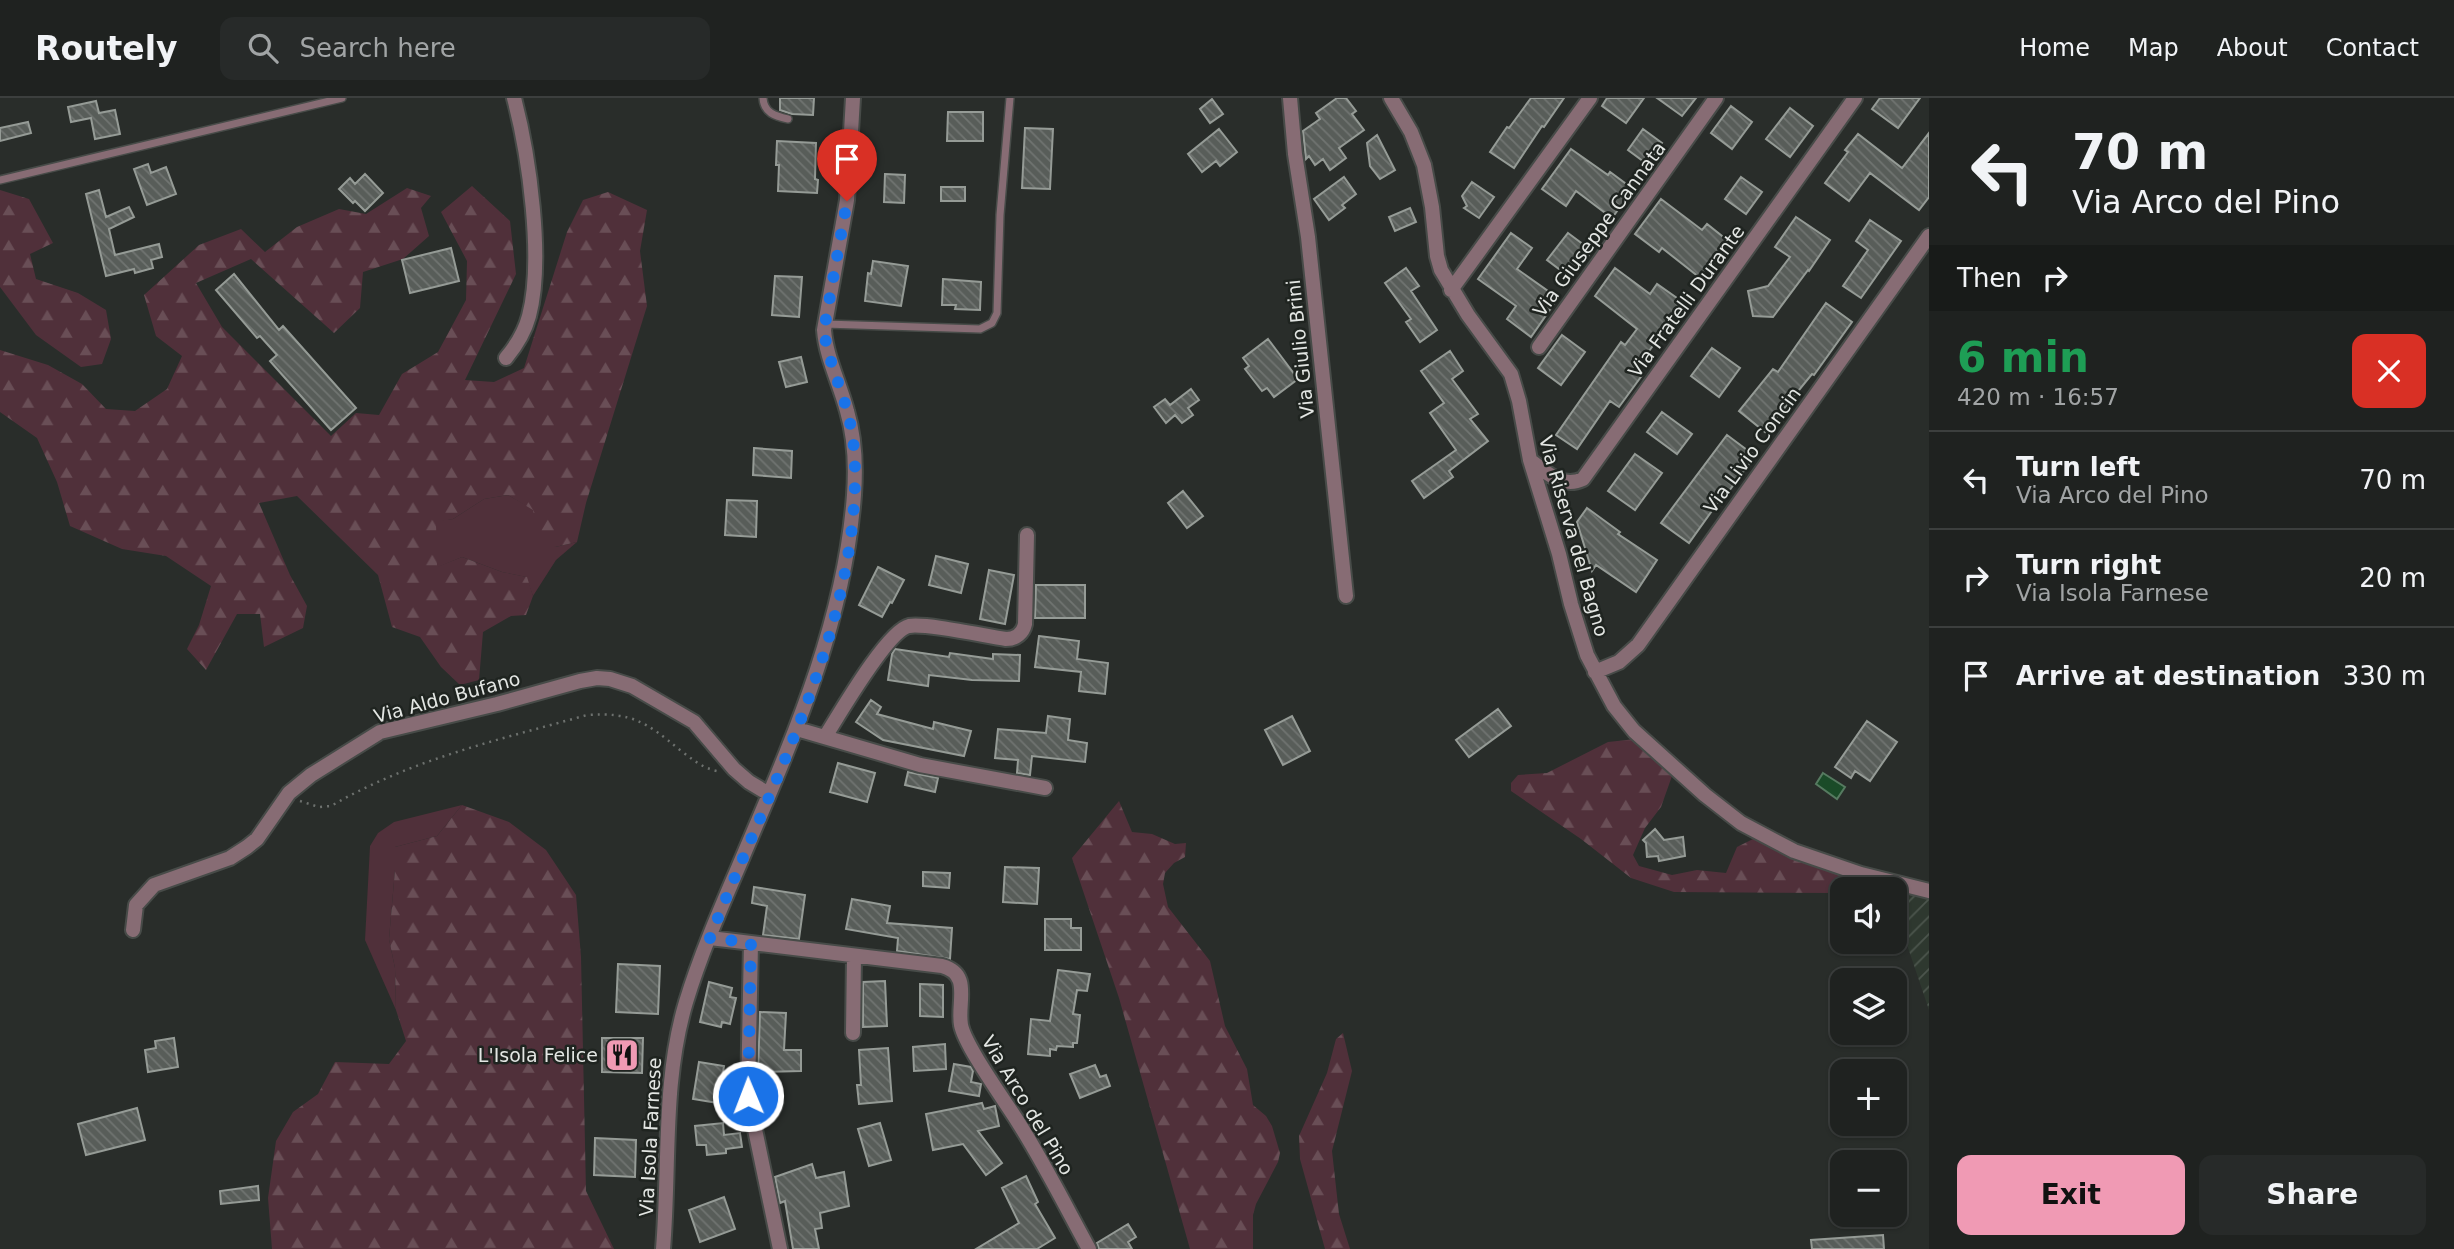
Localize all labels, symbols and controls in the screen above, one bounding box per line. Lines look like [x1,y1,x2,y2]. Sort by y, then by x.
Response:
search box [220,17,710,80]
text: Routely [35,29,178,68]
icon: search [244,29,282,67]
text: Search here [300,33,456,63]
text: Home [2019,34,2090,62]
text: Map [2128,34,2179,62]
text: About [2217,34,2288,62]
text: Contact [2326,34,2419,62]
text: 70 m [2072,124,2208,181]
icon: left [1957,126,2048,217]
pin [817,129,877,201]
street label: Via Giuseppe Cannata [1528,137,1670,321]
icon: arrive [828,140,866,178]
text: Via Arco del Pino [2072,183,2340,221]
street label: Via Fratelli Durante [1623,221,1749,381]
icon: right [2036,259,2074,297]
text: Then [1957,263,2022,293]
street label: Via Giulio Brini [1282,279,1318,419]
text: 6 min [1957,333,2089,382]
button: close [2352,334,2426,408]
street label: Via Livio Concin [1699,383,1805,517]
text: 420 m · 16:57 [1957,384,2119,410]
street label: Via Riserva del Bagno [1535,433,1613,639]
text: Turn left [2016,452,2140,482]
icon: left [1957,461,1995,499]
text: 70 m [2359,465,2426,495]
text: Via Arco del Pino [2016,482,2209,508]
text: Turn right [2016,550,2161,580]
icon: right [1957,559,1995,597]
text: 20 m [2359,563,2426,593]
text: Via Isola Farnese [2016,580,2209,606]
icon: arrive [1957,657,1995,695]
text: Arrive at destination [2016,661,2320,691]
text: 330 m [2343,661,2426,691]
street label: Via Aldo Bufano [371,667,523,727]
map controls [1830,877,1907,1227]
button: sound [1830,877,1907,954]
button: layers [1830,968,1907,1045]
street label: Via Arco del Pino [978,1031,1078,1179]
restaurant icon: L'Isola Felice [603,1036,641,1074]
place label: L'Isola Felice [478,1044,598,1066]
street label: Via Isola Farnese [635,1057,665,1217]
position arrow [711,1059,785,1133]
button: + [1830,1059,1907,1136]
button: − [1830,1150,1907,1227]
button: Exit [1957,1155,2185,1235]
button: Share [2199,1155,2426,1235]

